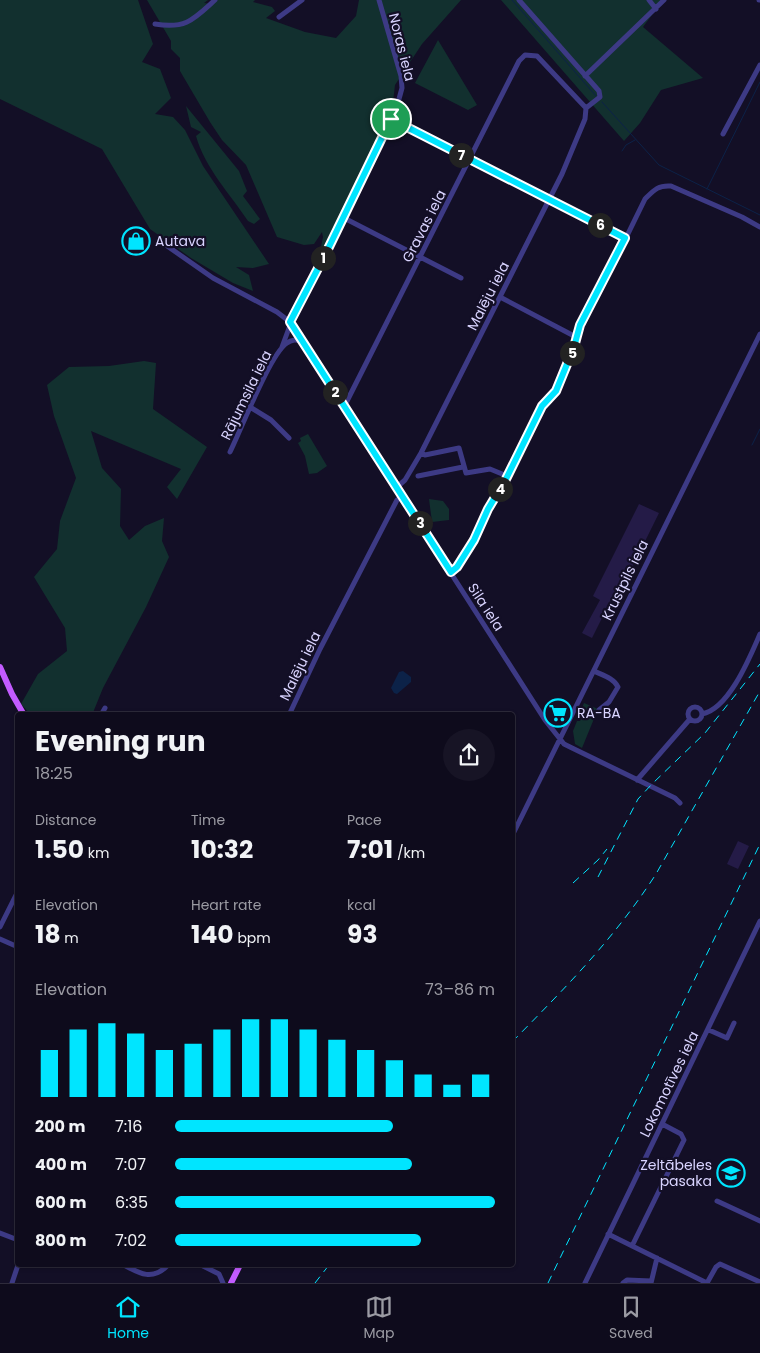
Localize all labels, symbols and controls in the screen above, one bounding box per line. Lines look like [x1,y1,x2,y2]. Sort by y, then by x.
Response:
street label: Noras iela [384,11,420,83]
pin [370,98,412,140]
icon: arrive [377,105,405,133]
pin: 7 [448,142,474,168]
text: 7 [458,145,465,165]
street label: Gravas iela [397,186,451,266]
pin: 6 [588,212,612,238]
text: 6 [596,215,605,235]
shop icon: Autava [121,226,151,256]
place label: Autava [155,231,205,251]
pin: 1 [310,246,336,270]
text: 1 [321,248,326,268]
street label: Malēju iela [462,258,514,334]
pin: 5 [560,340,584,366]
text: 5 [568,343,577,363]
street label: Rājumsila iela [216,347,276,443]
pin: 2 [322,380,348,404]
text: 2 [332,382,340,402]
pin: 4 [488,476,512,502]
text: 4 [496,479,505,499]
pin: 3 [408,510,432,536]
text: 3 [416,513,425,533]
street label: Krustpils iela [597,536,653,624]
street label: Sila iela [463,579,509,635]
street label: Malēju iela [275,628,325,704]
supermarket icon: RA-BA [543,698,573,728]
place label: RA-BA [577,703,621,723]
text: Evening run [35,722,206,761]
button: share [443,729,495,781]
text: 18:25 [35,762,73,785]
text: Distance [35,810,96,830]
text: Time [191,810,225,830]
text: Pace [347,810,382,830]
text: 1.50 [35,832,84,867]
text: 10:32 [191,832,253,867]
text: 7:01 [347,832,393,867]
text: km [84,843,109,863]
text: /km [393,843,425,863]
text: Elevation [35,895,98,915]
text: Heart rate [191,895,261,915]
text: kcal [347,895,376,915]
text: 18 [35,917,61,952]
text: 140 [191,917,234,952]
text: 93 [347,917,378,952]
text: m [61,928,79,948]
text: bpm [234,928,271,948]
text: Elevation [35,978,107,1001]
text: 73–86 m [425,978,495,1001]
street label: Lokomotīves iela [635,1028,703,1140]
text: 200 m [35,1115,85,1138]
text: 7:16 [115,1115,142,1138]
text: 400 m [35,1153,87,1176]
text: 7:07 [115,1153,146,1176]
place label: Zeltābeles pasaka [640,1155,712,1191]
school or university icon: Zeltābeles pasaka [716,1158,746,1188]
text: 600 m [35,1191,86,1214]
text: 6:35 [115,1191,148,1214]
text: 800 m [35,1229,87,1252]
text: 7:02 [115,1229,146,1252]
tab: Home [107,1293,149,1344]
tab: Map [364,1293,395,1344]
tab: Saved [609,1293,653,1344]

